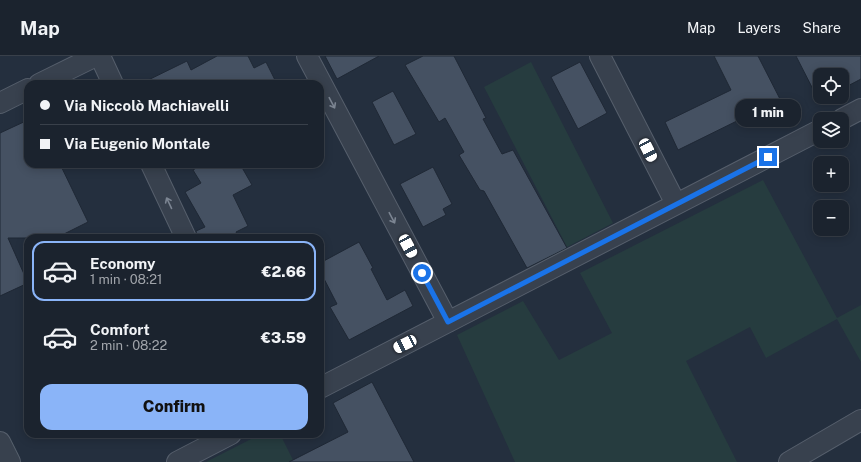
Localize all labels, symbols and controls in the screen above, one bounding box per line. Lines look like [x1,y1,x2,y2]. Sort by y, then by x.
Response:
text: Map [20,17,60,39]
text: Map [687,20,715,36]
text: Layers [737,20,781,36]
text: Share [803,20,841,36]
map controls [813,68,849,236]
button: locate [813,68,849,104]
text: Via Niccolò Machiavelli [64,97,229,114]
one-way arrow [328,97,336,109]
callout: 1 min [735,99,801,127]
text: 1 min [752,105,784,120]
button: layers [813,112,849,148]
text: Via Eugenio Montale [64,135,210,152]
car [637,137,659,163]
route end [759,148,777,166]
button: + [813,156,849,192]
one-way arrow [165,197,172,209]
button: − [813,200,849,236]
one-way arrow [389,212,397,224]
car [397,233,419,259]
icon: car [42,253,78,289]
text: Economy [90,255,155,272]
text: €2.66 [261,263,306,280]
route start [413,264,431,282]
text: 1 min · 08:21 [90,272,162,287]
icon: car [42,319,78,355]
text: Comfort [90,321,150,338]
text: €3.59 [261,329,306,346]
car [392,333,418,355]
text: 2 min · 08:22 [90,338,167,353]
button: Confirm [40,384,308,430]

